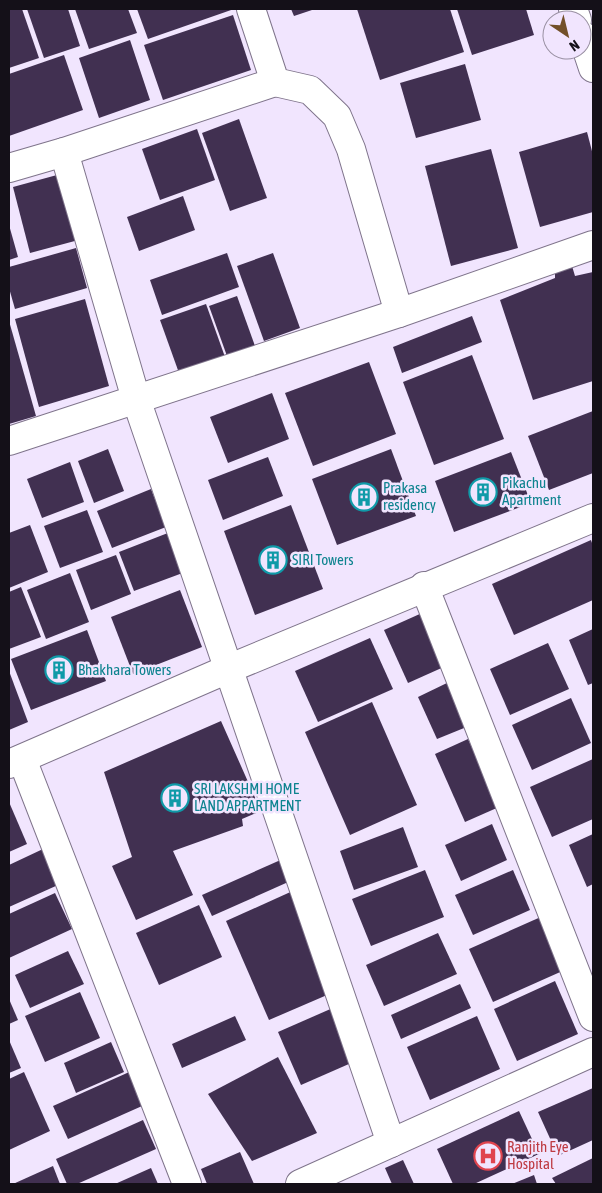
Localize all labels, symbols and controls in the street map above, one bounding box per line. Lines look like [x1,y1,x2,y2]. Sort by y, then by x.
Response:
north arrow [542,10,592,60]
text: N [566,37,582,55]
place label: Pikachu Apartment [502,474,561,508]
building icon: Pikachu Apartment [468,477,498,507]
place label: Prakasa residency [383,479,436,513]
building icon: Prakasa residency [349,482,379,512]
building icon: SIRI Towers [258,545,288,575]
place label: SIRI Towers [292,551,353,568]
building icon: Bhakhara Towers [44,655,74,685]
place label: Bhakhara Towers [78,661,171,678]
place label: SRI LAKSHMI HOME LAND APPARTMENT [194,780,302,814]
building icon: SRI LAKSHMI HOME LAND APPARTMENT [160,783,190,813]
place label: Ranjith Eye Hospital [507,1138,569,1172]
hospital icon: Ranjith Eye Hospital [473,1141,503,1171]

